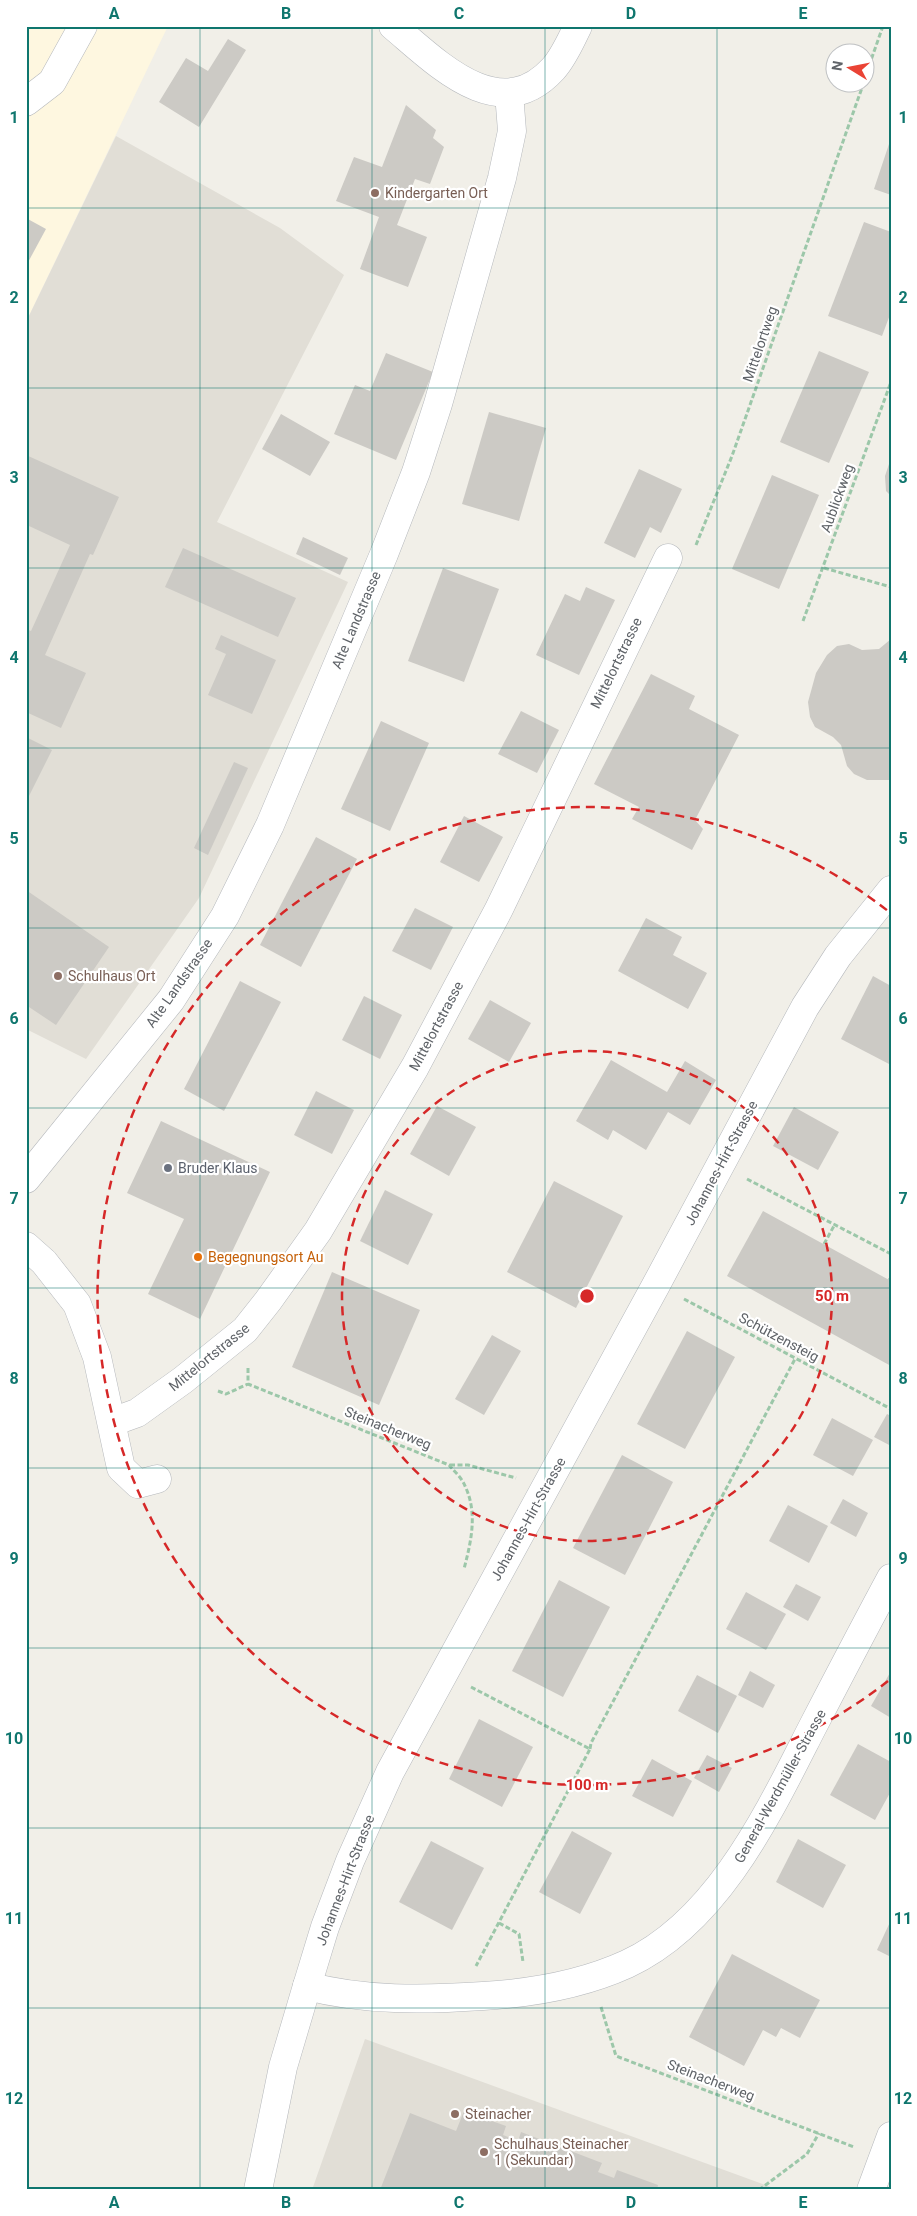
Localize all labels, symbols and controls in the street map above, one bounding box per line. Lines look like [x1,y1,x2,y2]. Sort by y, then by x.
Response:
text: A [109,4,120,23]
text: B [281,4,291,23]
text: C [454,4,464,23]
text: D [626,4,636,23]
text: E [799,4,808,23]
north arrow [824,42,874,92]
text: N [828,59,846,72]
text: 1 [9,108,19,127]
text: 1 [898,108,908,127]
place label: Kindergarten Ort [385,185,488,201]
marker: Kindergarten Ort [369,187,381,199]
text: 2 [9,288,19,307]
text: 2 [898,288,908,307]
street label: Mittelortweg [740,304,780,384]
street label: Aublickweg [817,462,857,534]
text: 3 [9,468,19,487]
text: 3 [898,468,908,487]
street label: Alte Landstrasse [328,569,384,671]
street label: Mittelortstrasse [587,615,645,711]
text: 4 [9,648,19,667]
text: 4 [898,648,908,667]
text: 5 [9,829,19,848]
text: 5 [898,829,908,848]
street label: Alte Landstrasse [142,936,216,1030]
place label: Schulhaus Ort [68,968,156,984]
marker: Schulhaus Ort [52,970,64,982]
street label: Mittelortstrasse [406,979,466,1073]
text: 6 [9,1009,19,1028]
text: 6 [898,1009,908,1028]
street label: Johannes-Hirt-Strasse [681,1098,761,1228]
place label: Bruder Klaus [178,1160,257,1176]
marker: Bruder Klaus [162,1162,174,1174]
text: 7 [9,1189,19,1208]
text: 7 [898,1189,908,1208]
place label: Begegnungsort Au [208,1249,323,1265]
marker: Begegnungsort Au [192,1251,204,1263]
centre of rings [578,1287,596,1305]
text: 50 m [815,1287,849,1305]
street label: Schützensteig [736,1309,822,1365]
street label: Mittelortstrasse [165,1320,253,1394]
text: 8 [9,1369,19,1388]
text: 8 [898,1369,908,1388]
street label: Steinacherweg [342,1403,434,1453]
street label: Johannes-Hirt-Strasse [487,1454,569,1584]
text: 9 [9,1549,19,1568]
text: 9 [898,1549,908,1568]
street label: General-Werdmüller-Strasse [731,1706,829,1866]
text: 10 [5,1729,23,1748]
text: 10 [894,1729,912,1748]
text: 100 m [566,1776,608,1794]
street label: Johannes-Hirt-Strasse [313,1812,377,1948]
text: 11 [5,1909,23,1928]
text: 11 [894,1909,912,1928]
street label: Steinacherweg [665,2056,757,2104]
text: 12 [5,2089,23,2108]
text: 12 [894,2089,912,2108]
place label: Steinacher [465,2106,532,2122]
marker: Steinacher [449,2108,461,2120]
place label: Schulhaus Steinacher 1 (Sekundar) [494,2136,629,2169]
marker: Schulhaus Steinacher 1 (Sekundar) [478,2146,490,2158]
text: A [109,2193,120,2212]
text: B [281,2193,291,2212]
text: C [454,2193,464,2212]
text: D [626,2193,636,2212]
text: E [799,2193,808,2212]

